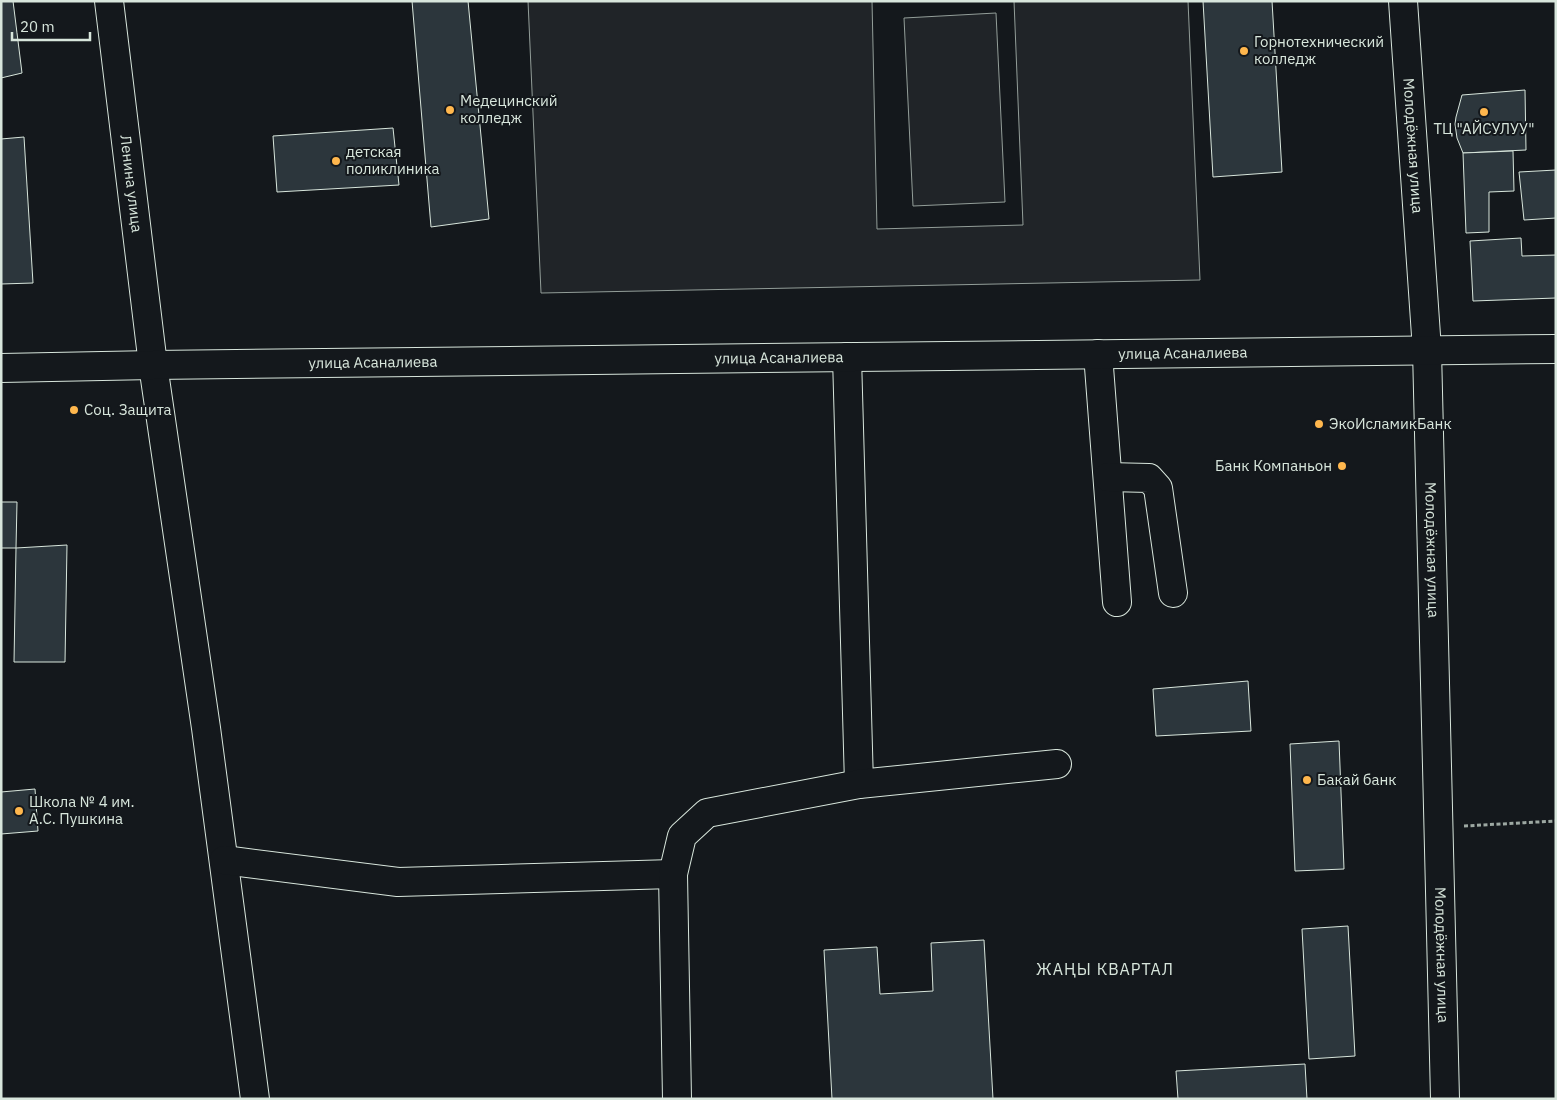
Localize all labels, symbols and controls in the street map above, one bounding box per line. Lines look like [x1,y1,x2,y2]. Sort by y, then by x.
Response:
scale bar [12,10,90,42]
text: 20 m [20,17,55,36]
place label: Горнотехнический колледж [1254,32,1384,68]
marker: Горнотехнический колледж [1238,45,1250,57]
street label: Молодёжная улица [1399,77,1428,214]
place label: Медецинский колледж [460,91,558,127]
marker: Медецинский колледж [444,104,456,116]
marker: ТЦ "АЙСУЛУУ" [1478,106,1490,118]
place label: ТЦ "АЙСУЛУУ" [1433,119,1535,138]
street label: Ленина улица [116,134,147,233]
place label: детская поликлиника [346,142,440,178]
marker: детская поликлиника [330,155,342,167]
street label: улица Асаналиева [1118,343,1248,363]
street label: улица Асаналиева [714,347,844,368]
street label: улица Асаналиева [308,352,438,372]
place label: Соц. Защита [84,400,172,419]
marker: Соц. Защита [68,404,80,416]
place label: ЭкоИсламикБанк [1329,414,1452,433]
marker: ЭкоИсламикБанк [1313,418,1325,430]
place label: Банк Компаньон [1215,456,1332,475]
marker: Банк Компаньон [1336,460,1348,472]
street label: Молодёжная улица [1421,482,1443,618]
place label: Бакай банк [1317,770,1397,789]
marker: Бакай банк [1301,774,1313,786]
place label: Школа № 4 им. А.С. Пушкина [29,792,135,828]
marker: Школа № 4 им. А.С. Пушкина [13,805,25,817]
street label: Молодёжная улица [1431,887,1453,1023]
district label: ЖАҢЫ КВАРТАЛ [1036,959,1174,979]

